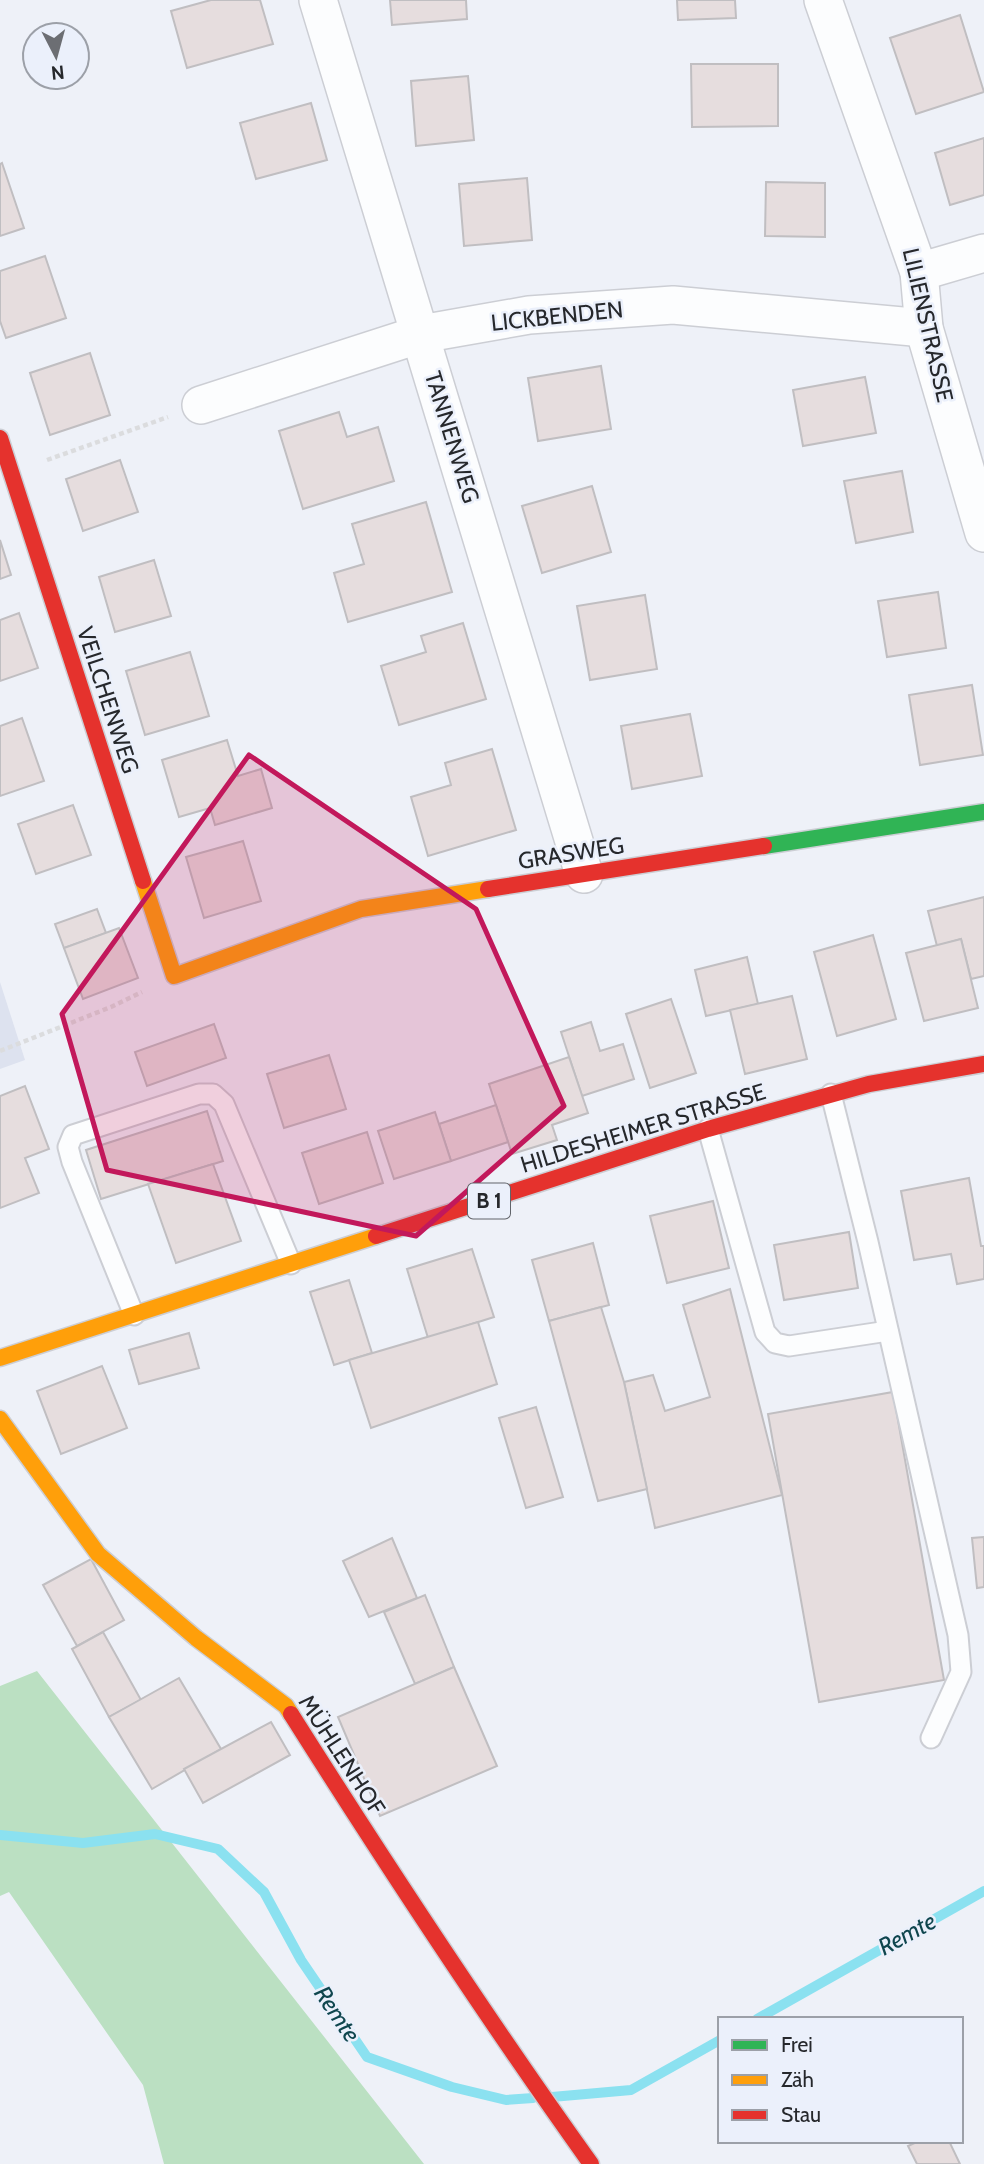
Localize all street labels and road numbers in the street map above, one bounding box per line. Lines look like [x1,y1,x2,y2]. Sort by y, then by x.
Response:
street label: LILIENSTRASSE [897,245,959,405]
street label: LICKBENDEN [489,295,625,337]
street label: TANNENWEG [419,368,485,506]
street label: VEILCHENWEG [71,623,145,777]
street label: GRASWEG [516,831,626,875]
street label: HILDESHEIMER STRASSE [517,1077,769,1179]
road number: B 1 [468,1184,510,1218]
street label: MÜHLENHOF [293,1690,391,1820]

